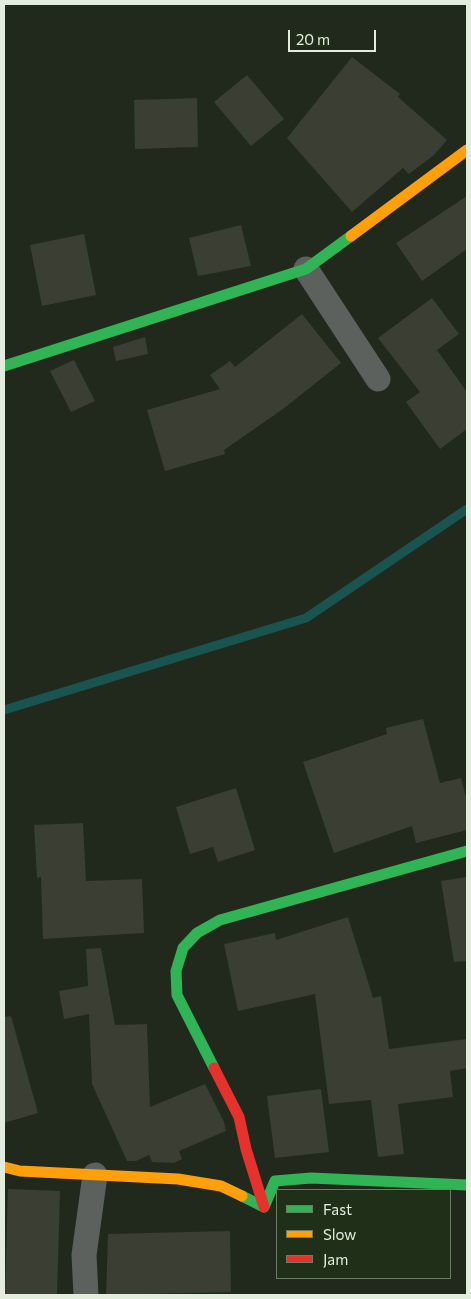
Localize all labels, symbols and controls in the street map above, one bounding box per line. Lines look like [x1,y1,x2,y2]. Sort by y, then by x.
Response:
scale bar [291,20,378,52]
text: 20 m [296,30,330,48]
legend [276,1189,451,1279]
text: Fast [323,1200,352,1218]
text: Slow [323,1225,356,1243]
text: Jam [323,1250,348,1268]

